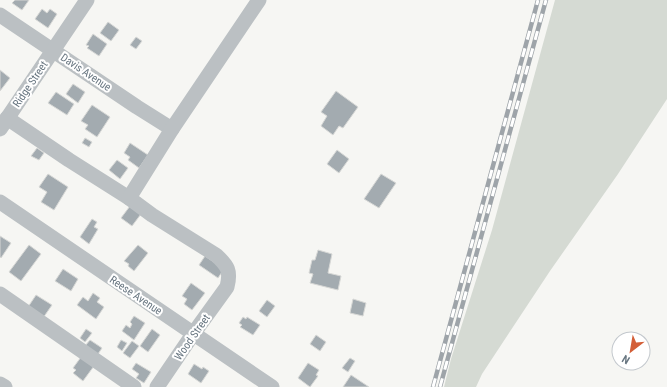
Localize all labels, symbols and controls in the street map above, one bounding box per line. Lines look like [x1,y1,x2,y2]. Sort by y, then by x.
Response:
street label: Davis Avenue [58,51,113,94]
street label: Ridge Street [10,59,51,110]
street label: Reese Avenue [107,273,164,318]
street label: Wood Street [172,312,213,363]
north arrow [611,331,651,371]
text: N [620,352,632,366]

